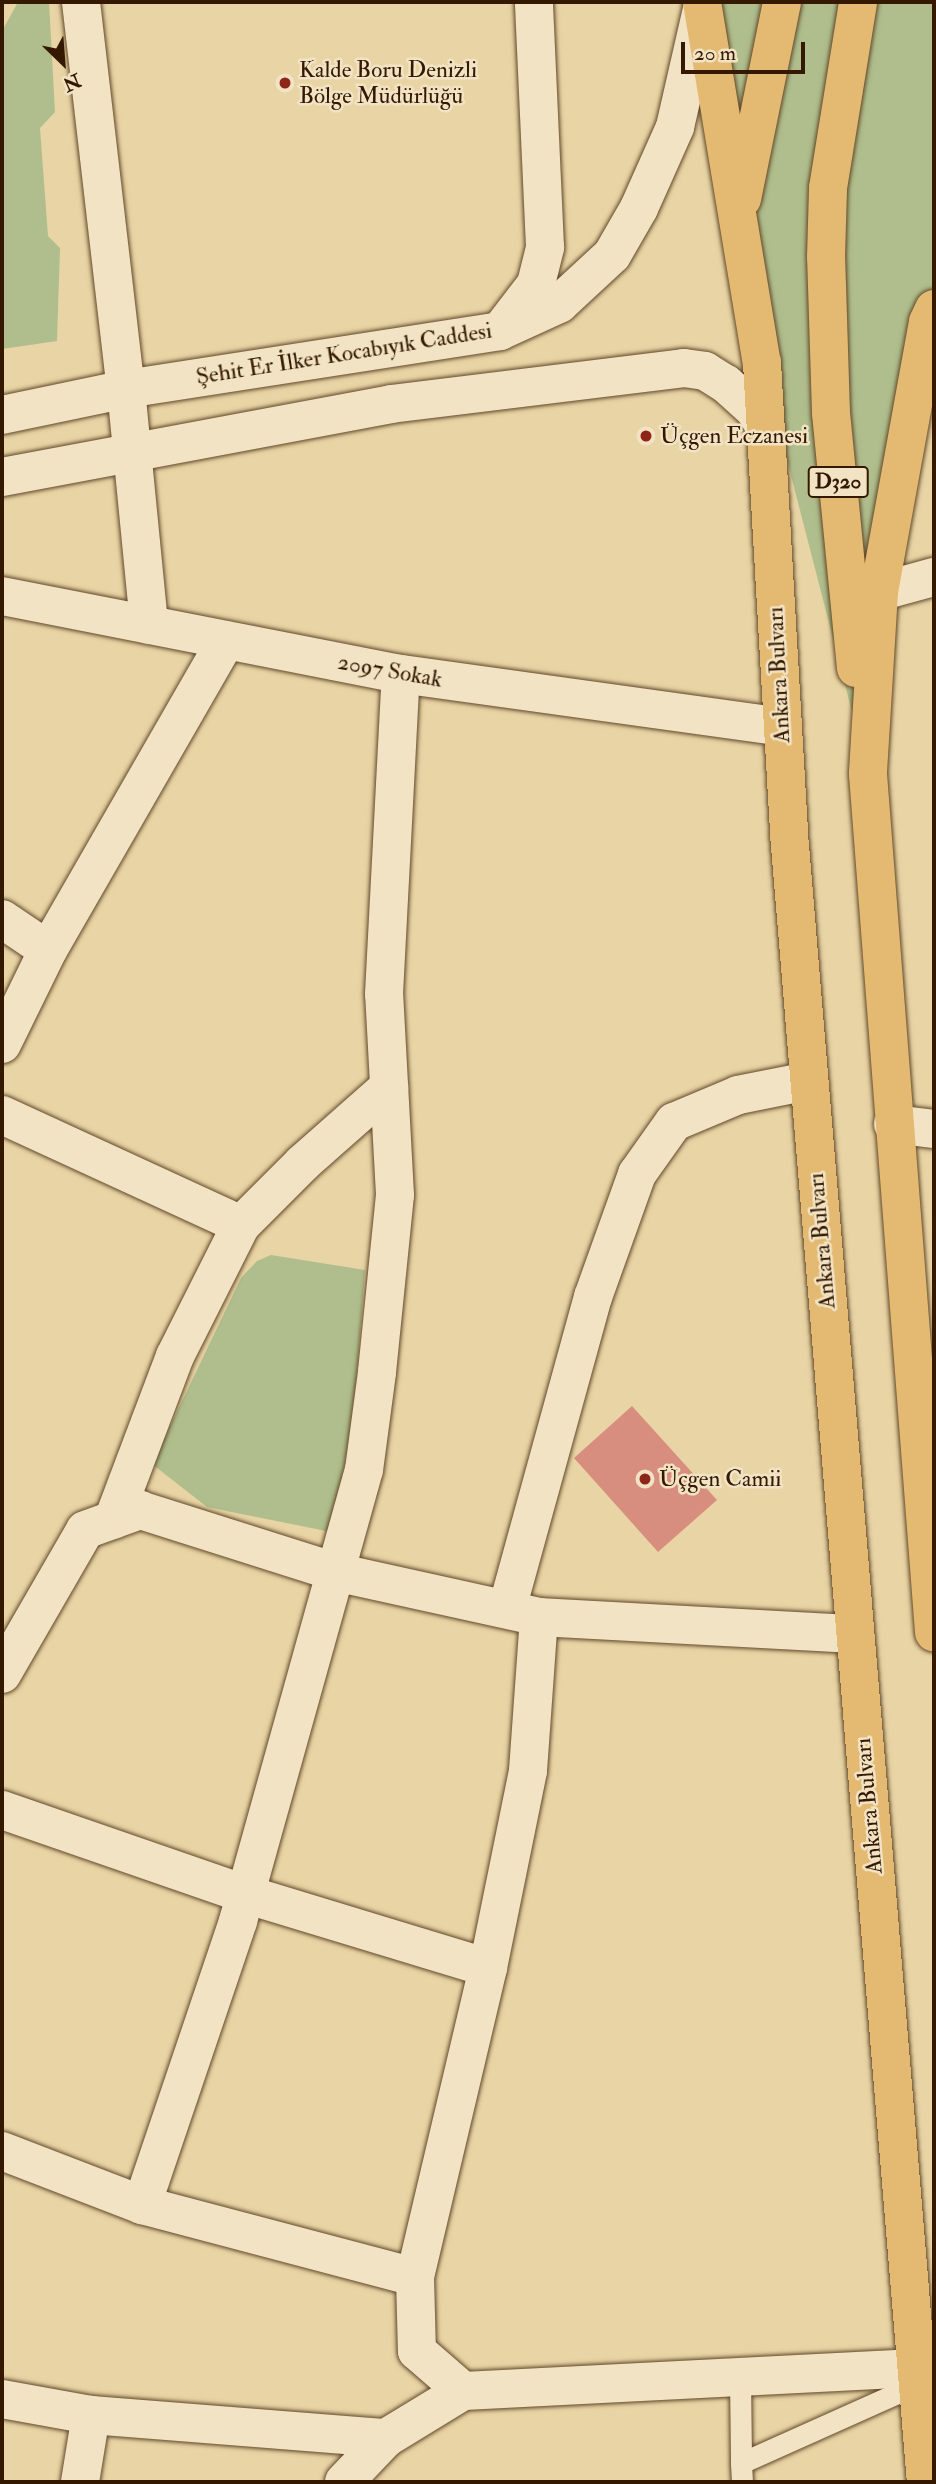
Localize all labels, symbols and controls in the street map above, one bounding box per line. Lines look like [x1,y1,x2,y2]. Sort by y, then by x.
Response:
north arrow [28,28,98,98]
scale bar [684,28,808,72]
text: 20 m [694,40,736,67]
place label: Kalde Boru Denizli Bölge Müdürlüğü [299,56,477,110]
text: N [59,68,85,97]
marker: Kalde Boru Denizli Bölge Müdürlüğü [277,75,293,91]
street label: Şehit Er İlker Kocabıyık Caddesi [194,317,494,391]
place label: Üçgen Eczanesi [660,422,808,450]
marker: Üçgen Eczanesi [638,428,654,444]
road number: D320 [806,464,870,500]
street label: Ankara Bulvarı [762,606,796,744]
street label: 2097 Sokak [336,648,444,694]
street label: Ankara Bulvarı [802,1172,842,1310]
place label: Üçgen Camii [659,1465,781,1493]
marker: Üçgen Camii [637,1471,653,1487]
street label: Ankara Bulvarı [849,1737,889,1875]

